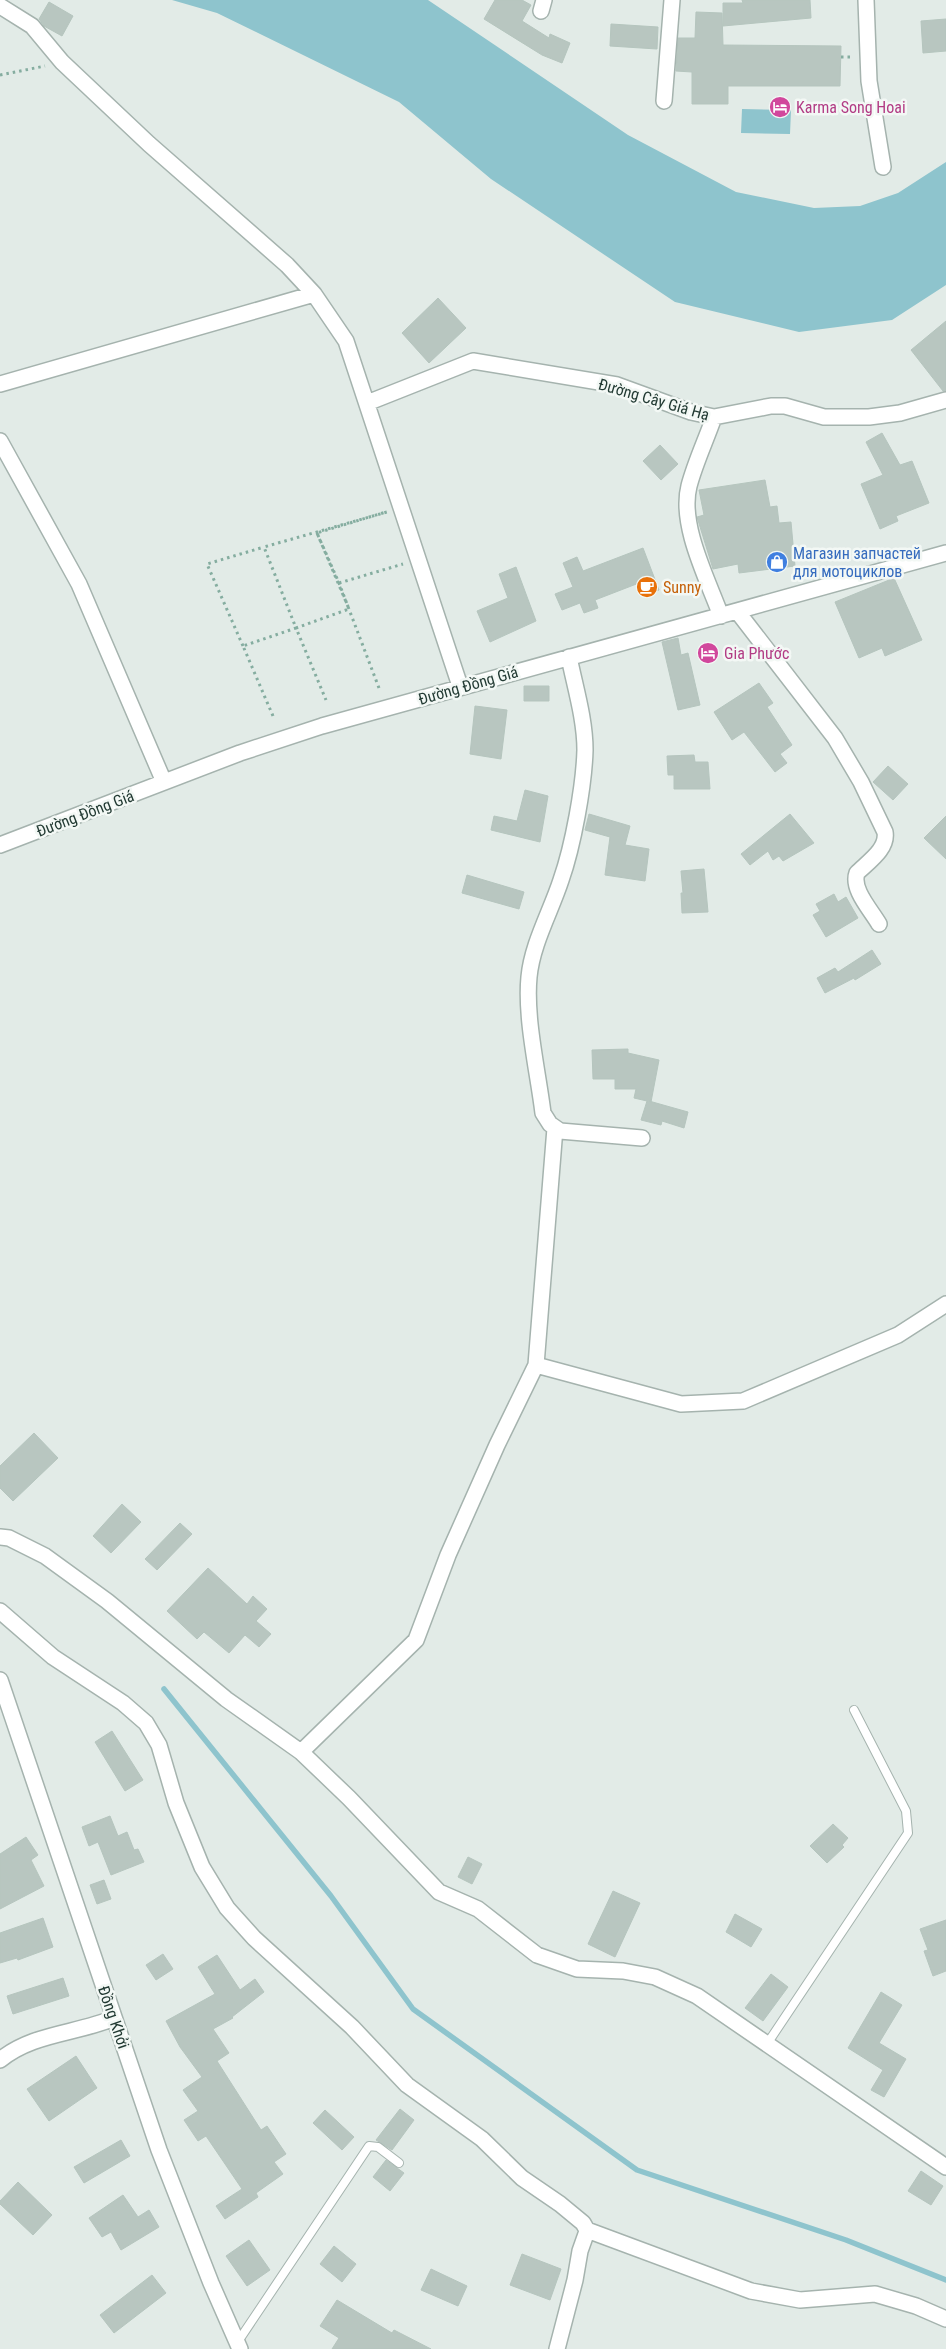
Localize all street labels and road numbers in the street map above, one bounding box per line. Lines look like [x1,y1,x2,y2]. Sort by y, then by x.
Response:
street label: Đường Cây Giá Hạ [596,375,712,424]
street label: Đường Đồng Giá [416,662,520,709]
street label: Đường Đồng Giá [34,786,137,841]
street label: Đồng Khởi [94,1983,133,2051]

